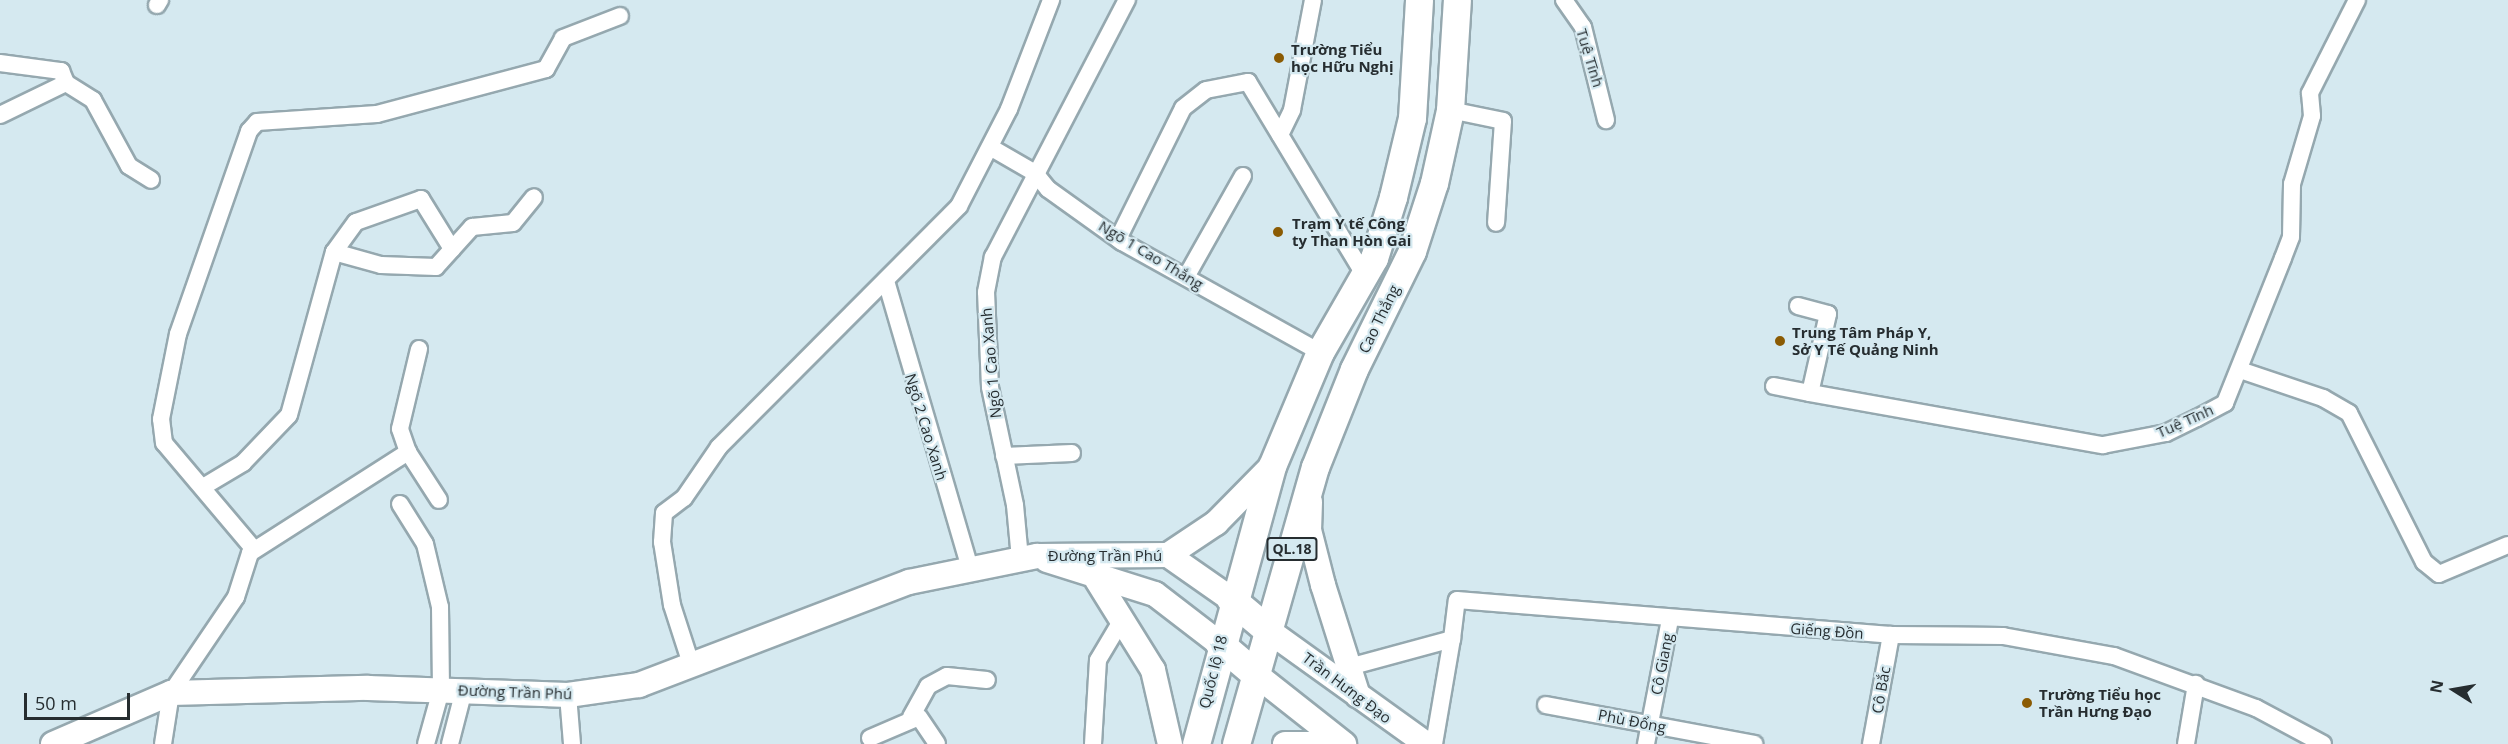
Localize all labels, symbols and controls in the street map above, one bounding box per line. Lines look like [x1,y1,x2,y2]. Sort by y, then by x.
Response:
street label: Tuệ Tĩnh [1573,27,1607,89]
place label: Trường Tiểu học Hữu Nghị [1291,40,1393,75]
marker: Trường Tiểu học Hữu Nghị [1272,51,1286,65]
place label: Trạm Y tế Công ty Than Hòn Gai [1292,214,1411,249]
street label: Ngõ 1 Cao Thắng [1096,217,1206,293]
marker: Trạm Y tế Công ty Than Hòn Gai [1269,223,1287,241]
street label: Cao Thắng [1355,282,1403,356]
street label: Ngõ 1 Cao Xanh [977,307,1005,419]
place label: Trung Tâm Pháp Y, Sở Y Tế Quảng Ninh [1792,323,1939,358]
marker: Trung Tâm Pháp Y, Sở Y Tế Quảng Ninh [1773,334,1787,348]
street label: Ngõ 2 Cao Xanh [901,371,951,483]
street label: Tuệ Tĩnh [2154,401,2216,441]
road number: QL.18 [1265,538,1319,560]
street label: Đường Trần Phú [1048,547,1162,565]
street label: Giếng Đồn [1790,619,1864,643]
street label: Cô Giang [1647,631,1677,697]
street label: Quốc lộ 18 [1195,634,1231,710]
street label: Trần Hưng Đạo [1299,649,1395,727]
north arrow [2424,660,2484,720]
street label: Cô Bắc [1868,665,1894,715]
text: N [2424,678,2448,695]
scale bar [27,681,134,719]
street label: Đường Trần Phú [457,681,573,703]
place label: Trường Tiểu học Trần Hưng Đạo [2039,685,2161,720]
text: 50 m [35,691,77,715]
marker: Trường Tiểu học Trần Hưng Đạo [2020,696,2034,710]
street label: Phù Đổng [1597,706,1667,736]

